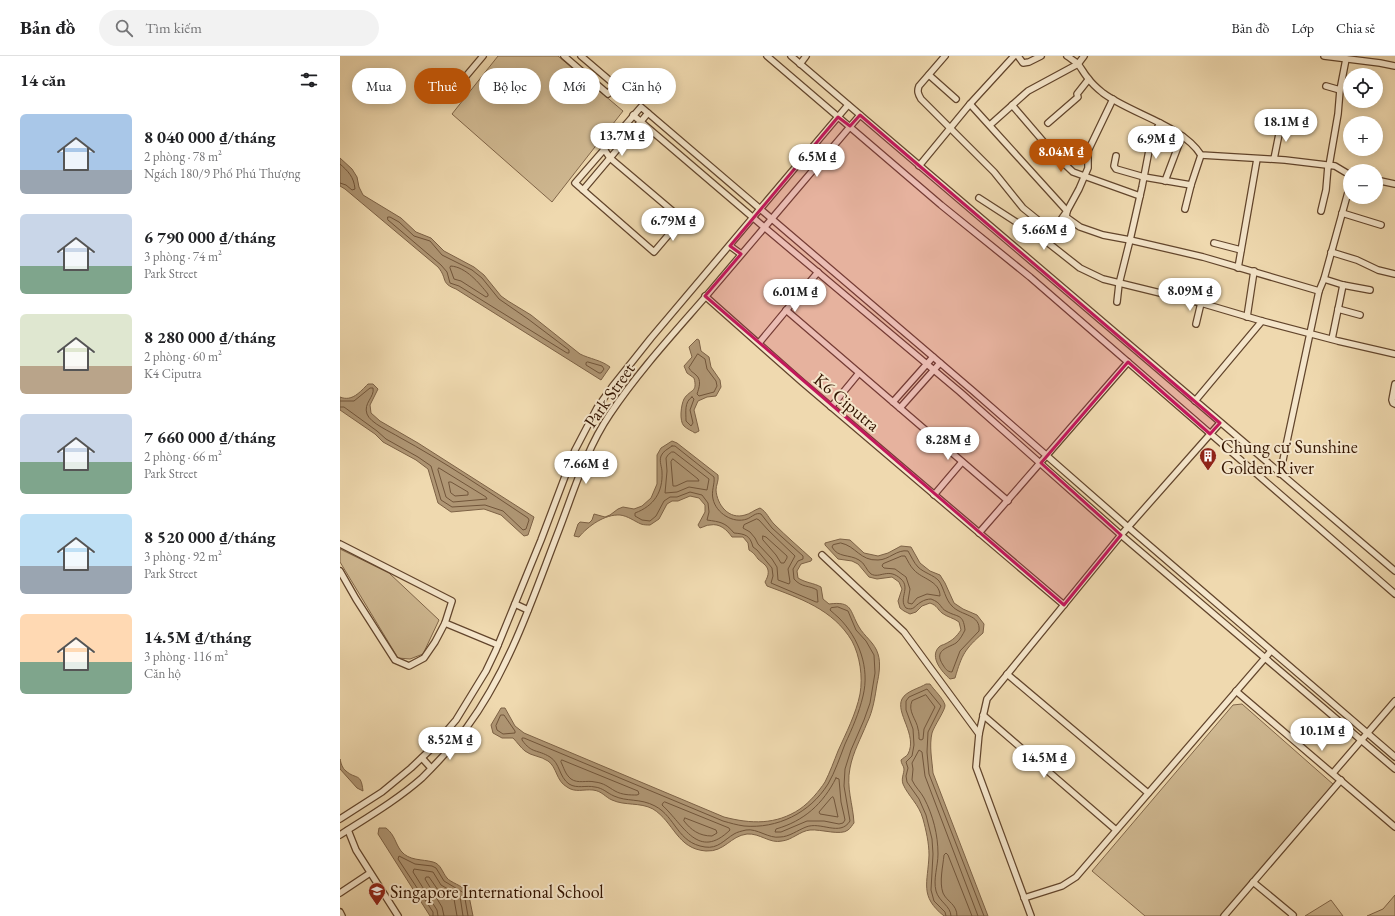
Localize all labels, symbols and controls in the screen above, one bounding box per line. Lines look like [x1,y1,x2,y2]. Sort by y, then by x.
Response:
search box [99,10,379,46]
text: Bản đồ [20,15,75,40]
icon: search [113,17,135,39]
text: Tìm kiếm [145,18,202,37]
text: Bản đồ [1232,19,1270,37]
text: Lớp [1292,19,1314,37]
text: Chia sẻ [1336,19,1375,37]
chip: Mua [352,68,406,104]
chip: Thuê [414,68,471,104]
chip: Bộ lọc [479,68,541,104]
chip: Mới [549,68,600,104]
chip: Căn hộ [608,68,676,104]
map controls [1343,68,1383,204]
button: locate [1343,68,1383,108]
text: 14 căn [20,69,66,91]
icon: filters [298,69,320,91]
pin: 18.1M ₫ [1249,109,1323,143]
text: 18.1M ₫ [1263,113,1309,130]
button: + [1343,116,1383,156]
pin: 13.7M ₫ [585,123,659,157]
text: 8 040 000 ₫/tháng [144,126,275,148]
pin: 6.9M ₫ [1123,126,1189,160]
text: 13.7M ₫ [599,127,645,144]
icon: home [52,130,100,178]
text: 6.9M ₫ [1137,130,1175,147]
pin: 8.04M ₫ [1024,139,1098,173]
text: 8.04M ₫ [1038,143,1084,160]
pin: 6.5M ₫ [784,144,850,178]
text: 2 phòng · 78 m² [144,148,222,165]
text: 6.5M ₫ [798,148,836,165]
button: − [1343,164,1383,204]
text: Ngách 180/9 Phố Phú Thượng [144,165,301,182]
pin: 6.79M ₫ [636,208,710,242]
text: 6.79M ₫ [650,212,696,229]
pin: 5.66M ₫ [1007,217,1081,251]
text: 5.66M ₫ [1021,221,1067,238]
text: 6 790 000 ₫/tháng [144,226,275,248]
icon: home [52,230,100,278]
text: 3 phòng · 74 m² [144,248,222,265]
text: Park Street [144,265,197,282]
pin: 8.09M ₫ [1153,278,1227,312]
pin: 6.01M ₫ [758,279,832,313]
text: 8.09M ₫ [1167,282,1213,299]
text: 6.01M ₫ [772,283,818,300]
text: 8 280 000 ₫/tháng [144,326,275,348]
icon: home [52,330,100,378]
text: 2 phòng · 60 m² [144,348,222,365]
street label: Park Street [578,358,640,432]
text: K4 Ciputra [144,365,201,382]
street label: K6 Ciputra [809,368,885,437]
text: 7 660 000 ₫/tháng [144,426,275,448]
pin: 8.28M ₫ [911,427,985,461]
icon: home [52,430,100,478]
text: 8.28M ₫ [925,431,971,448]
place label: Chung cư Sunshine Golden River [1221,435,1358,479]
building icon: Chung cư Sunshine Golden River [1198,446,1218,471]
text: 2 phòng · 66 m² [144,448,222,465]
pin: 7.66M ₫ [549,451,623,485]
text: 7.66M ₫ [563,455,609,472]
text: Park Street [144,465,197,482]
text: 8 520 000 ₫/tháng [144,526,275,548]
icon: home [52,530,100,578]
text: 3 phòng · 92 m² [144,548,222,565]
text: Park Street [144,565,197,582]
text: 14.5M ₫/tháng [144,626,251,648]
icon: home [52,630,100,678]
text: 3 phòng · 116 m² [144,648,228,665]
text: Căn hộ [144,665,181,682]
pin: 10.1M ₫ [1285,718,1359,752]
text: 10.1M ₫ [1299,722,1345,739]
pin: 8.52M ₫ [413,727,487,761]
text: 8.52M ₫ [427,731,473,748]
pin: 14.5M ₫ [1007,745,1081,779]
text: 14.5M ₫ [1021,749,1067,766]
place label: Singapore International School [390,880,604,903]
school or university icon: Singapore International School [367,881,387,906]

